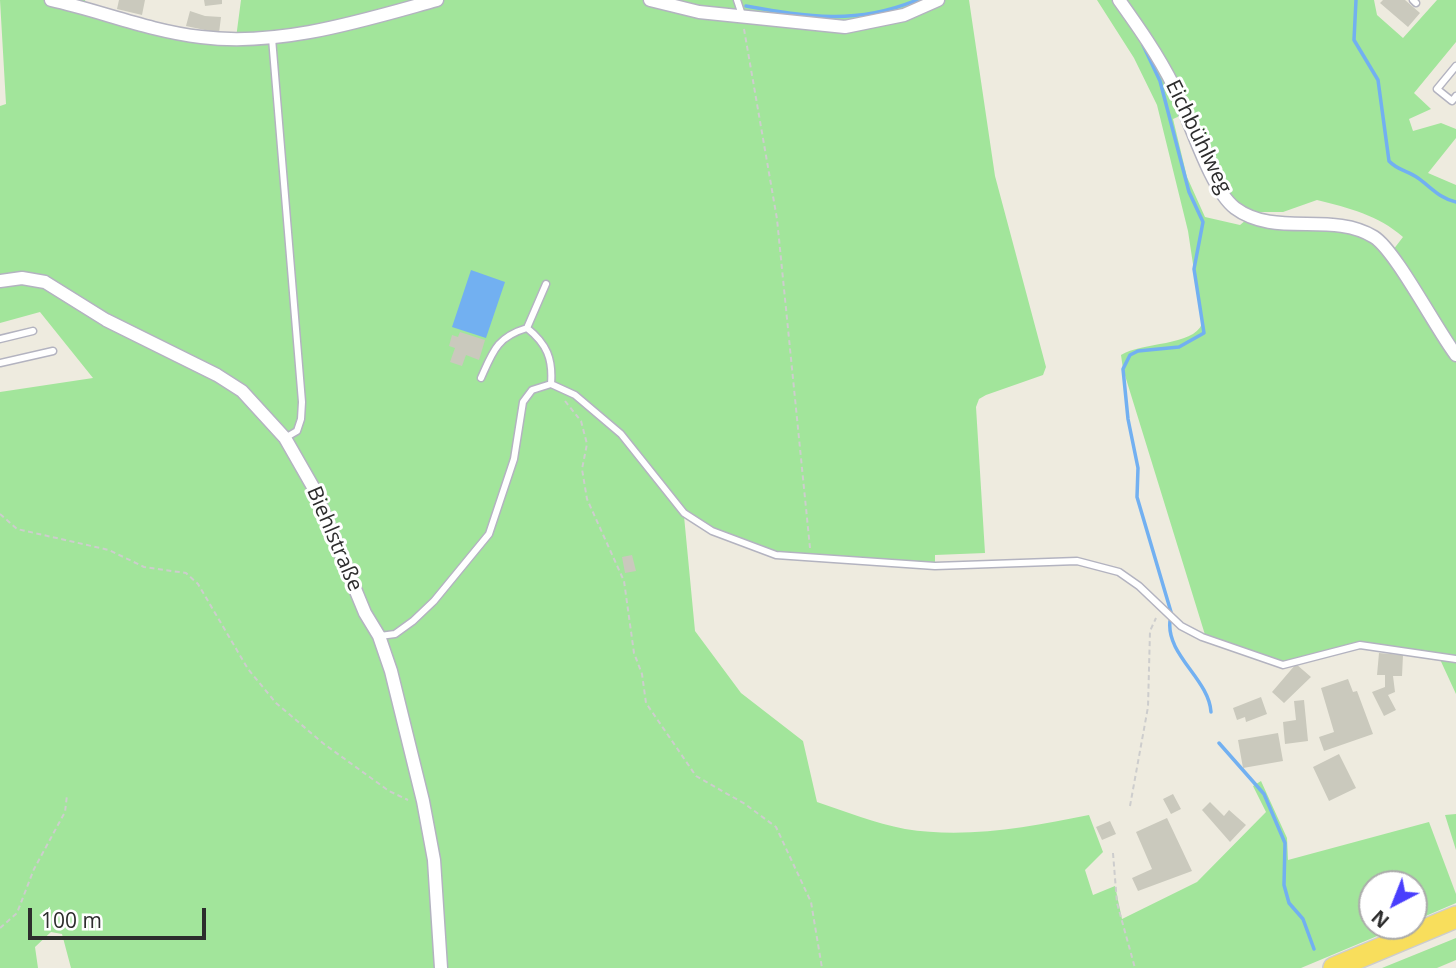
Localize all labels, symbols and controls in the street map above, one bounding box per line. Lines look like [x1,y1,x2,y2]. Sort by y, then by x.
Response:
street label: Eichbühlweg [1160,76,1236,198]
street label: Biehlstraße [301,483,367,595]
north arrow [1358,870,1428,940]
scale bar [32,894,210,938]
text: N [1366,904,1395,934]
text: 100 m [41,906,102,934]

